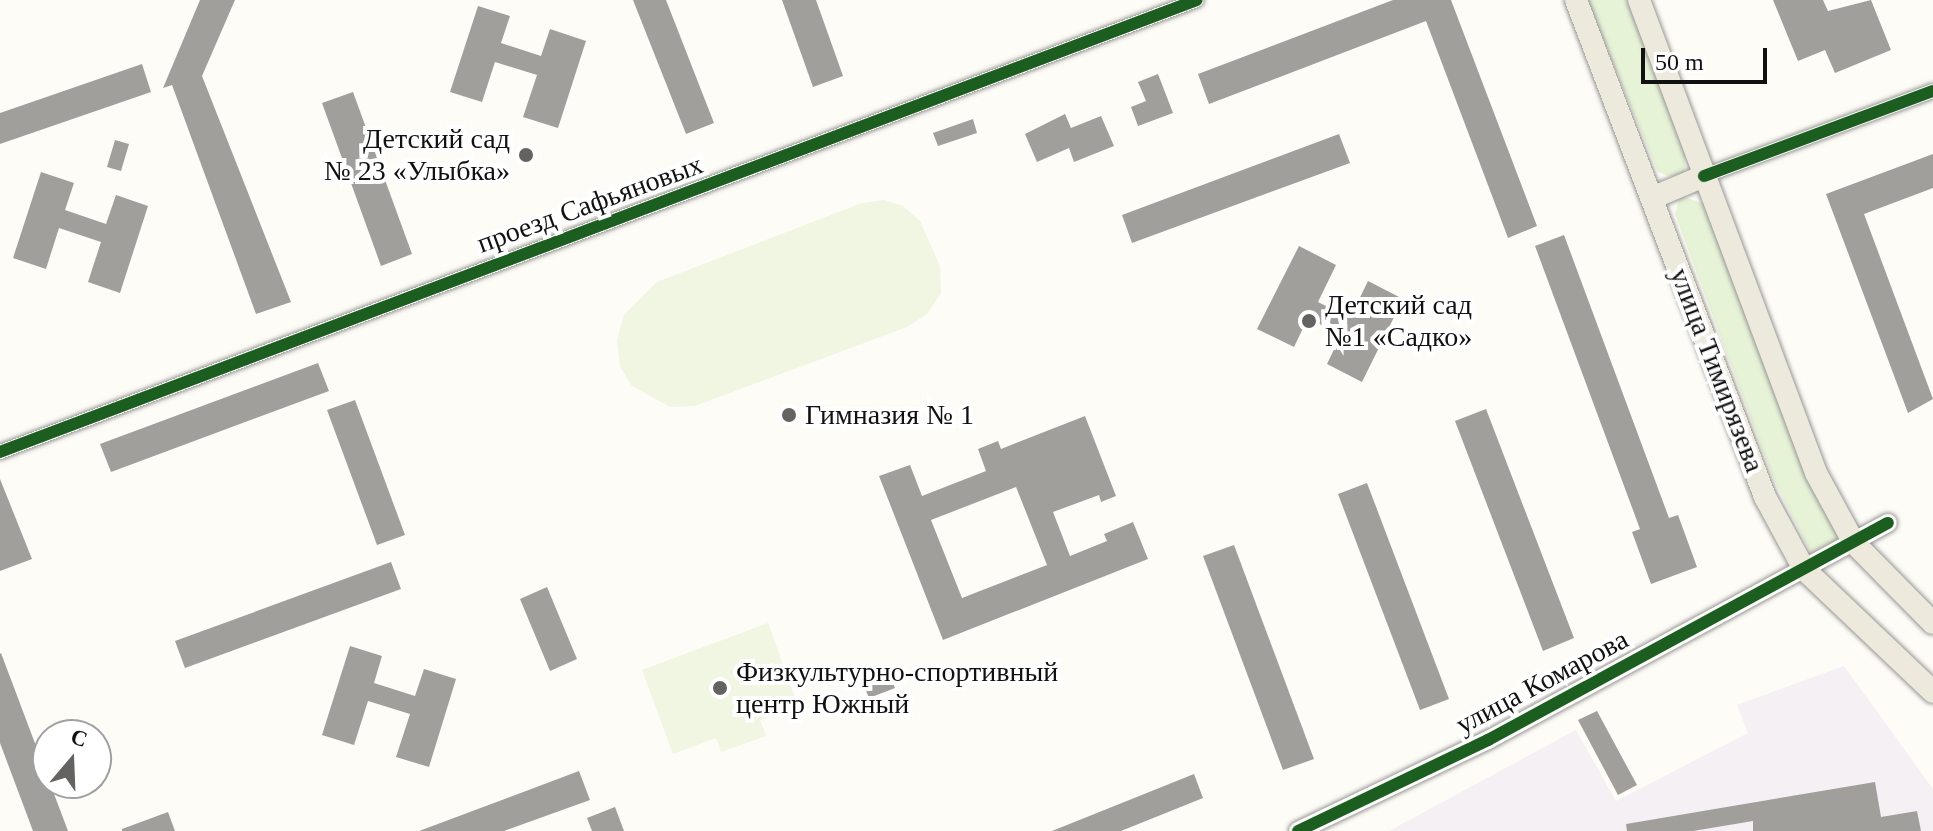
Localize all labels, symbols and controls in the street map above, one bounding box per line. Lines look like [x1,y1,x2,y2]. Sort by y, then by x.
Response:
scale bar [1645,32,1771,82]
text: 50 m [1655,49,1704,75]
place label: Детский сад № 23 «Улыбка» [324,122,510,188]
marker: Детский сад № 23 «Улыбка» [517,146,535,164]
street label: проезд Сафьяновых [473,148,707,260]
street label: улица Тимирязева [1663,263,1771,477]
place label: Детский сад №1 «Cадко» [1325,288,1472,354]
marker: Детский сад №1 «Cадко» [1300,312,1318,330]
place label: Гимназия № 1 [805,398,974,432]
marker: Гимназия № 1 [780,406,798,424]
street label: улица Комарова [1450,623,1634,741]
place label: Физкультурно-спортивный центр Южный [736,655,1058,721]
marker: Физкультурно-спортивный центр Южный [711,679,729,697]
north arrow [32,719,112,799]
text: С [68,723,91,752]

